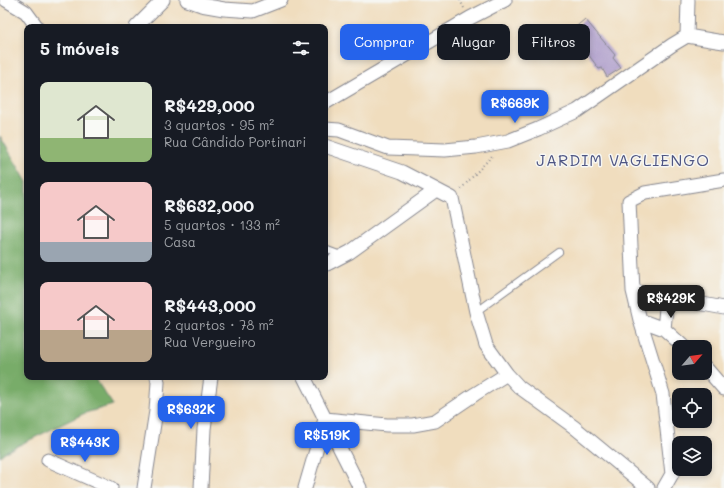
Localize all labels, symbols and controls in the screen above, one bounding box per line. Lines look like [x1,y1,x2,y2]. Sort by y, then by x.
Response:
chip: Comprar [340,24,429,60]
chip: Alugar [437,24,510,60]
chip: Filtros [518,24,590,60]
text: 5 imóveis [40,37,119,59]
icon: filters [290,37,312,59]
pin: R$669K [482,90,548,124]
text: R$429,000 [164,94,255,116]
text: R$669K [490,94,540,111]
icon: home [72,98,120,146]
text: 3 quartos · 95 m² [164,116,274,133]
text: Rua Cândido Portinari [164,133,306,150]
district label: JARDIM VAGLIENGO [536,149,710,170]
text: R$632,000 [164,194,254,216]
icon: home [72,198,120,246]
text: 5 quartos · 133 m² [164,216,280,233]
text: Casa [164,233,196,250]
pin: R$429K [638,285,704,319]
text: R$429K [647,289,695,306]
text: R$443,000 [164,294,256,316]
icon: home [72,298,120,346]
text: 2 quartos · 78 m² [164,316,274,333]
text: Rua Vergueiro [164,333,256,350]
north arrow [672,340,712,380]
map controls [672,340,712,476]
button: locate [672,388,712,428]
pin: R$632K [158,396,224,430]
text: R$632K [167,400,215,417]
pin: R$519K [294,422,360,456]
text: R$519K [304,426,350,443]
pin: R$443K [52,429,118,463]
text: R$443K [60,433,110,450]
button: layers [672,436,712,476]

